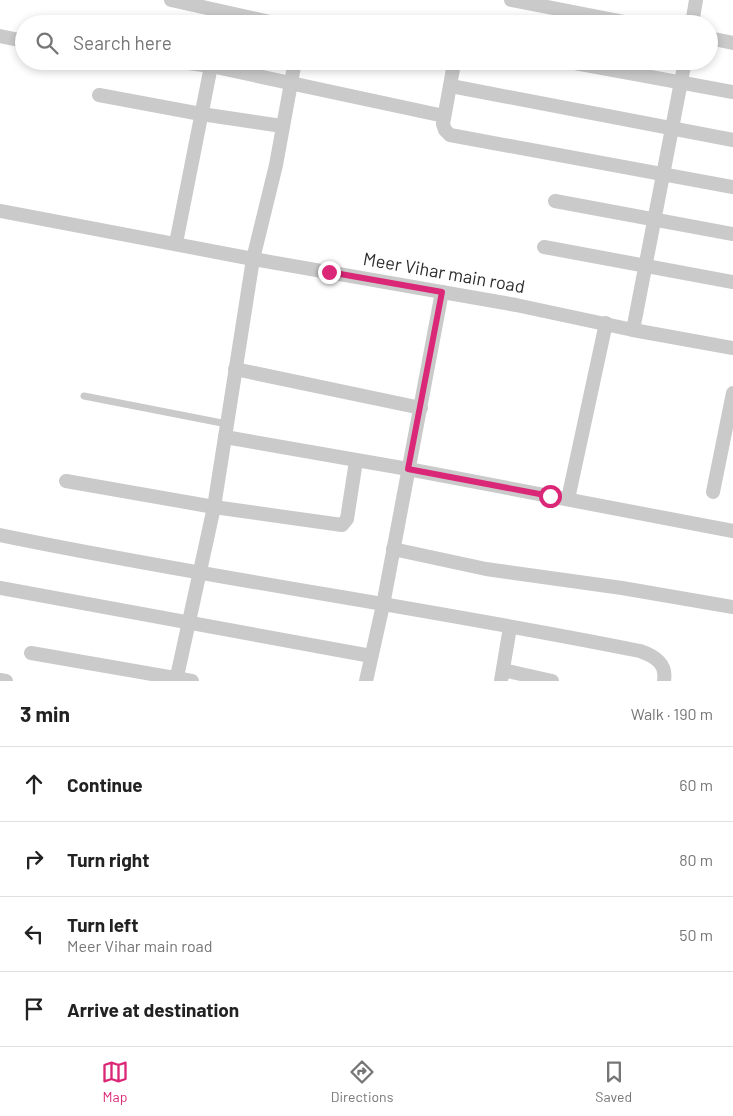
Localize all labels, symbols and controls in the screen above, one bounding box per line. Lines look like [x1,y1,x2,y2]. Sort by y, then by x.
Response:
search box [15,15,718,70]
icon: search [33,29,61,57]
text: Search here [73,31,172,54]
street label: Meer Vihar main road [362,247,527,297]
route end [318,261,341,284]
route start [539,485,562,508]
text: 3 min [20,701,70,726]
text: Walk · 190 m [631,704,713,723]
icon: ahead [20,770,48,798]
text: Continue [67,773,143,796]
text: 60 m [679,775,713,794]
icon: right [20,845,48,873]
text: Turn right [67,848,149,871]
text: 80 m [679,850,713,869]
text: Turn left [67,913,138,936]
icon: left [20,920,48,948]
text: 50 m [679,925,713,944]
text: Meer Vihar main road [67,936,213,955]
icon: arrive [20,995,48,1023]
text: Arrive at destination [67,998,239,1021]
tab: Map [101,1058,129,1105]
tab: Directions [331,1058,393,1105]
tab: Saved [595,1058,632,1105]

